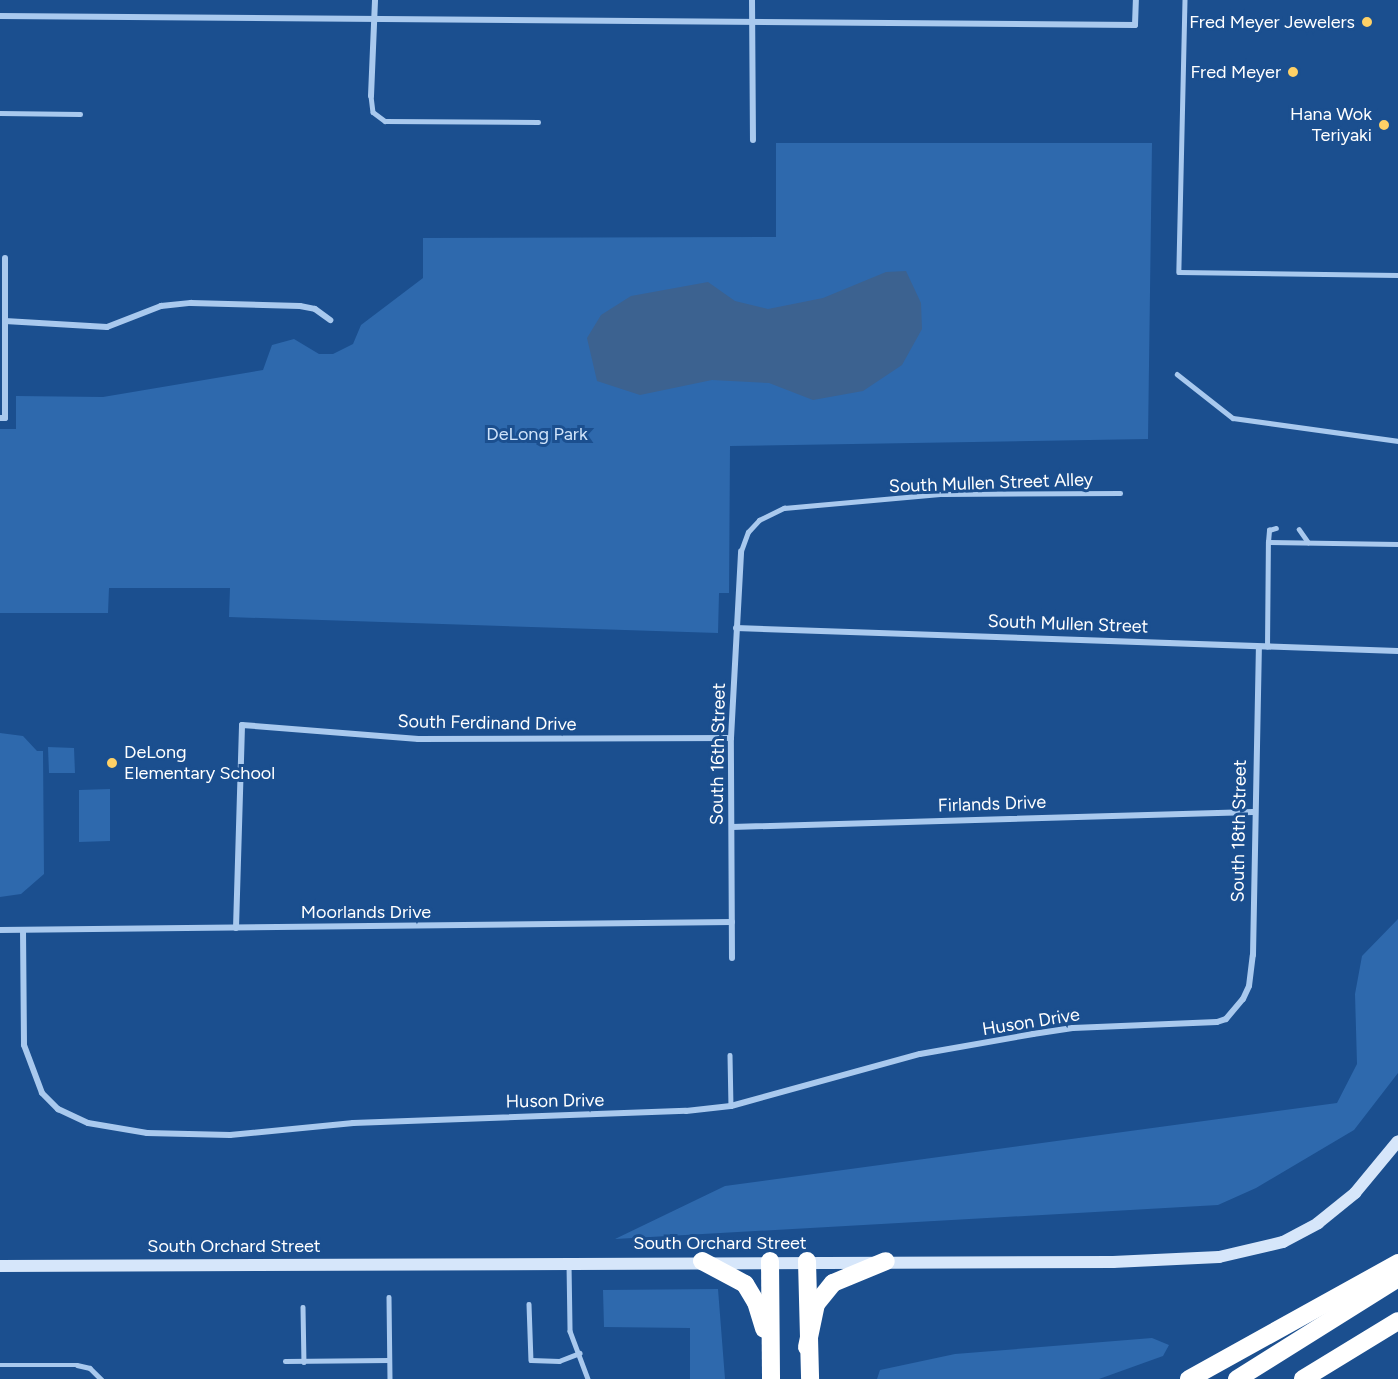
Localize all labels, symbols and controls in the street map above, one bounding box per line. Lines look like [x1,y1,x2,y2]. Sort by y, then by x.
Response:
place label: Fred Meyer Jewelers [1189,11,1355,33]
marker: Fred Meyer Jewelers [1360,15,1374,29]
place label: Fred Meyer [1191,61,1281,83]
marker: Fred Meyer [1286,65,1300,79]
place label: Hana Wok Teriyaki [1290,104,1372,146]
marker: Hana Wok Teriyaki [1377,118,1391,132]
park label: DeLong Park [486,423,588,445]
street label: South Mullen Street Alley [889,469,1093,497]
street label: South Mullen Street [987,610,1149,638]
street label: South 16th Street [706,683,730,825]
street label: South Ferdinand Drive [397,711,577,735]
place label: DeLong Elementary School [124,742,275,784]
marker: DeLong Elementary School [105,756,119,770]
street label: South 18th Street [1227,759,1251,903]
street label: Firlands Drive [938,791,1046,817]
street label: Moorlands Drive [301,901,431,923]
street label: Huson Drive [981,1004,1081,1040]
street label: Huson Drive [506,1089,604,1113]
street label: South Orchard Street [633,1232,807,1254]
street label: South Orchard Street [147,1235,321,1257]

